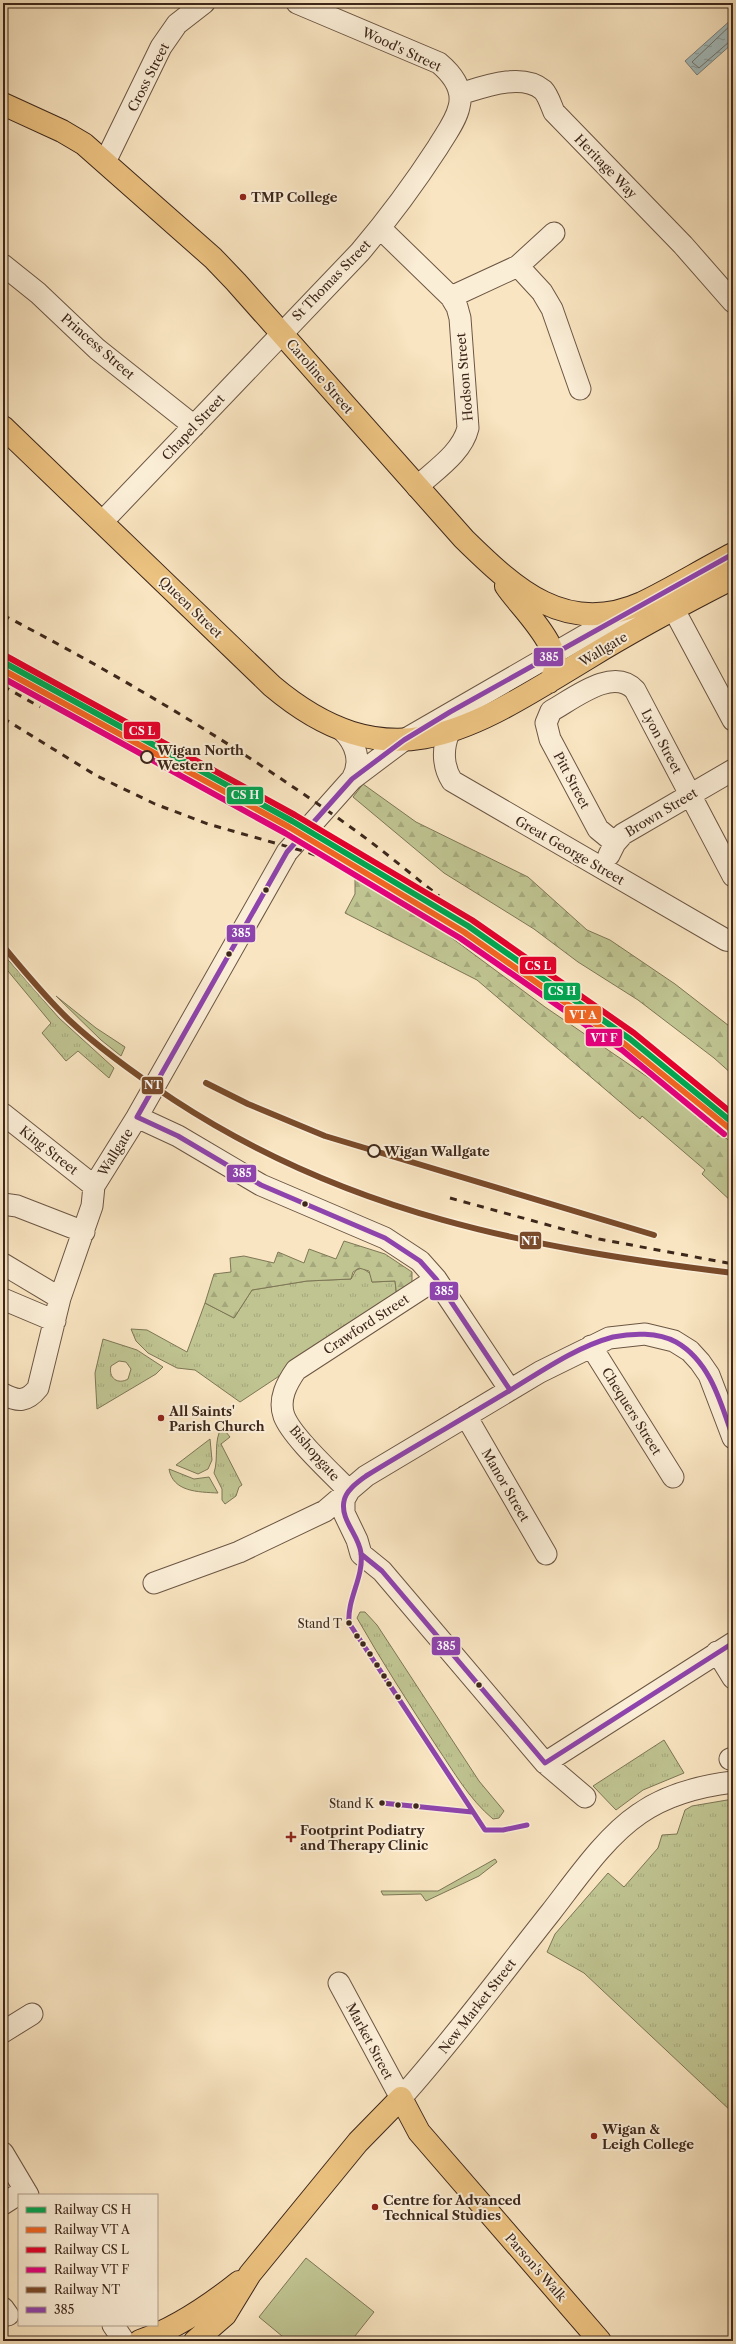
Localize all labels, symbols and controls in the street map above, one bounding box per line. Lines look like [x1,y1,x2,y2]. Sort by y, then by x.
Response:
street label: Wood's Street [359,23,445,75]
street label: Cross Street [124,40,172,114]
street label: Heritage Way [571,131,641,202]
place label: TMP College [251,189,338,205]
marker: TMP College [238,192,248,202]
street label: St Thomas Street [288,236,374,324]
street label: Princess Street [58,310,138,382]
street label: Hodson Street [452,332,476,422]
street label: Caroline Street [283,335,357,417]
street label: Chapel Street [158,390,228,463]
street label: Queen Street [156,573,226,641]
street label: Wallgate [575,628,630,670]
line badge: 385 [533,647,564,667]
text: 385 [539,650,559,664]
street label: Lyon Street [638,706,686,777]
line badge: CS L [123,721,161,740]
text: CS L [129,724,156,738]
place label: Wigan North Western [156,742,244,773]
street label: Pitt Street [550,749,594,812]
marker: Wigan North Western [140,750,154,764]
street label: Brown Street [622,784,700,840]
line badge: CS H [226,786,264,805]
text: CS H [231,788,259,802]
street label: Great George Street [513,812,628,888]
unlabelled marker [261,885,271,895]
line badge: 385 [226,924,256,943]
text: 385 [231,926,251,940]
unlabelled marker [224,949,234,959]
line badge: CS L [519,956,557,975]
text: CS L [525,959,552,973]
line badge: CS H [543,982,581,1001]
text: CS H [548,984,576,998]
line badge: VT A [564,1005,602,1024]
text: VT A [568,1008,597,1022]
line badge: VT F [585,1028,623,1047]
text: VT F [590,1031,618,1045]
line badge: NT [141,1076,164,1095]
text: NT [144,1078,163,1092]
street label: King Street [17,1122,82,1178]
street label: Wallgate [94,1125,136,1180]
place label: Wigan Wallgate [383,1143,490,1159]
marker: Wigan Wallgate [367,1144,381,1158]
line badge: 385 [226,1164,257,1183]
text: 385 [232,1166,252,1180]
unlabelled marker [300,1199,310,1209]
line badge: NT [519,1231,542,1250]
text: NT [521,1234,540,1248]
line badge: 385 [429,1281,459,1301]
text: 385 [434,1284,454,1298]
street label: Crawford Street [320,1290,412,1358]
street label: Chequers Street [599,1364,665,1458]
place label: All Saints' Parish Church [168,1403,265,1434]
marker: All Saints' Parish Church [156,1413,166,1423]
street label: Bishopgate [287,1422,343,1484]
street label: Manor Street [479,1446,534,1525]
place label: Stand T [298,1616,342,1631]
marker: Stand T [344,1618,354,1628]
unlabelled marker [352,1631,362,1641]
line badge: 385 [431,1636,461,1656]
unlabelled marker [358,1639,368,1649]
text: 385 [436,1639,456,1653]
unlabelled marker [365,1649,375,1659]
unlabelled marker [372,1660,382,1670]
unlabelled marker [379,1671,389,1681]
unlabelled marker [384,1679,394,1689]
unlabelled marker [474,1680,484,1690]
unlabelled marker [393,1692,403,1702]
place label: Stand K [329,1796,375,1811]
marker: Stand K [377,1798,387,1808]
unlabelled marker [393,1800,403,1810]
unlabelled marker [411,1801,421,1811]
place label: Footprint Podiatry and Therapy Clinic [300,1822,428,1853]
marker: Footprint Podiatry and Therapy Clinic [285,1831,297,1843]
street label: New Market Street [435,1955,519,2057]
street label: Market Street [343,2000,397,2082]
place label: Wigan & Leigh College [601,2121,694,2152]
marker: Wigan & Leigh College [589,2131,599,2141]
place label: Centre for Advanced Technical Studies [383,2192,522,2223]
legend [18,2194,158,2326]
text: Railway CS H [54,2202,131,2217]
marker: Centre for Advanced Technical Studies [370,2202,380,2212]
text: Railway VT A [54,2222,131,2237]
street label: Parson's Walk [502,2230,570,2305]
text: Railway CS L [54,2242,129,2257]
text: Railway VT F [54,2262,129,2277]
text: Railway NT [54,2282,120,2297]
text: 385 [54,2302,74,2317]

